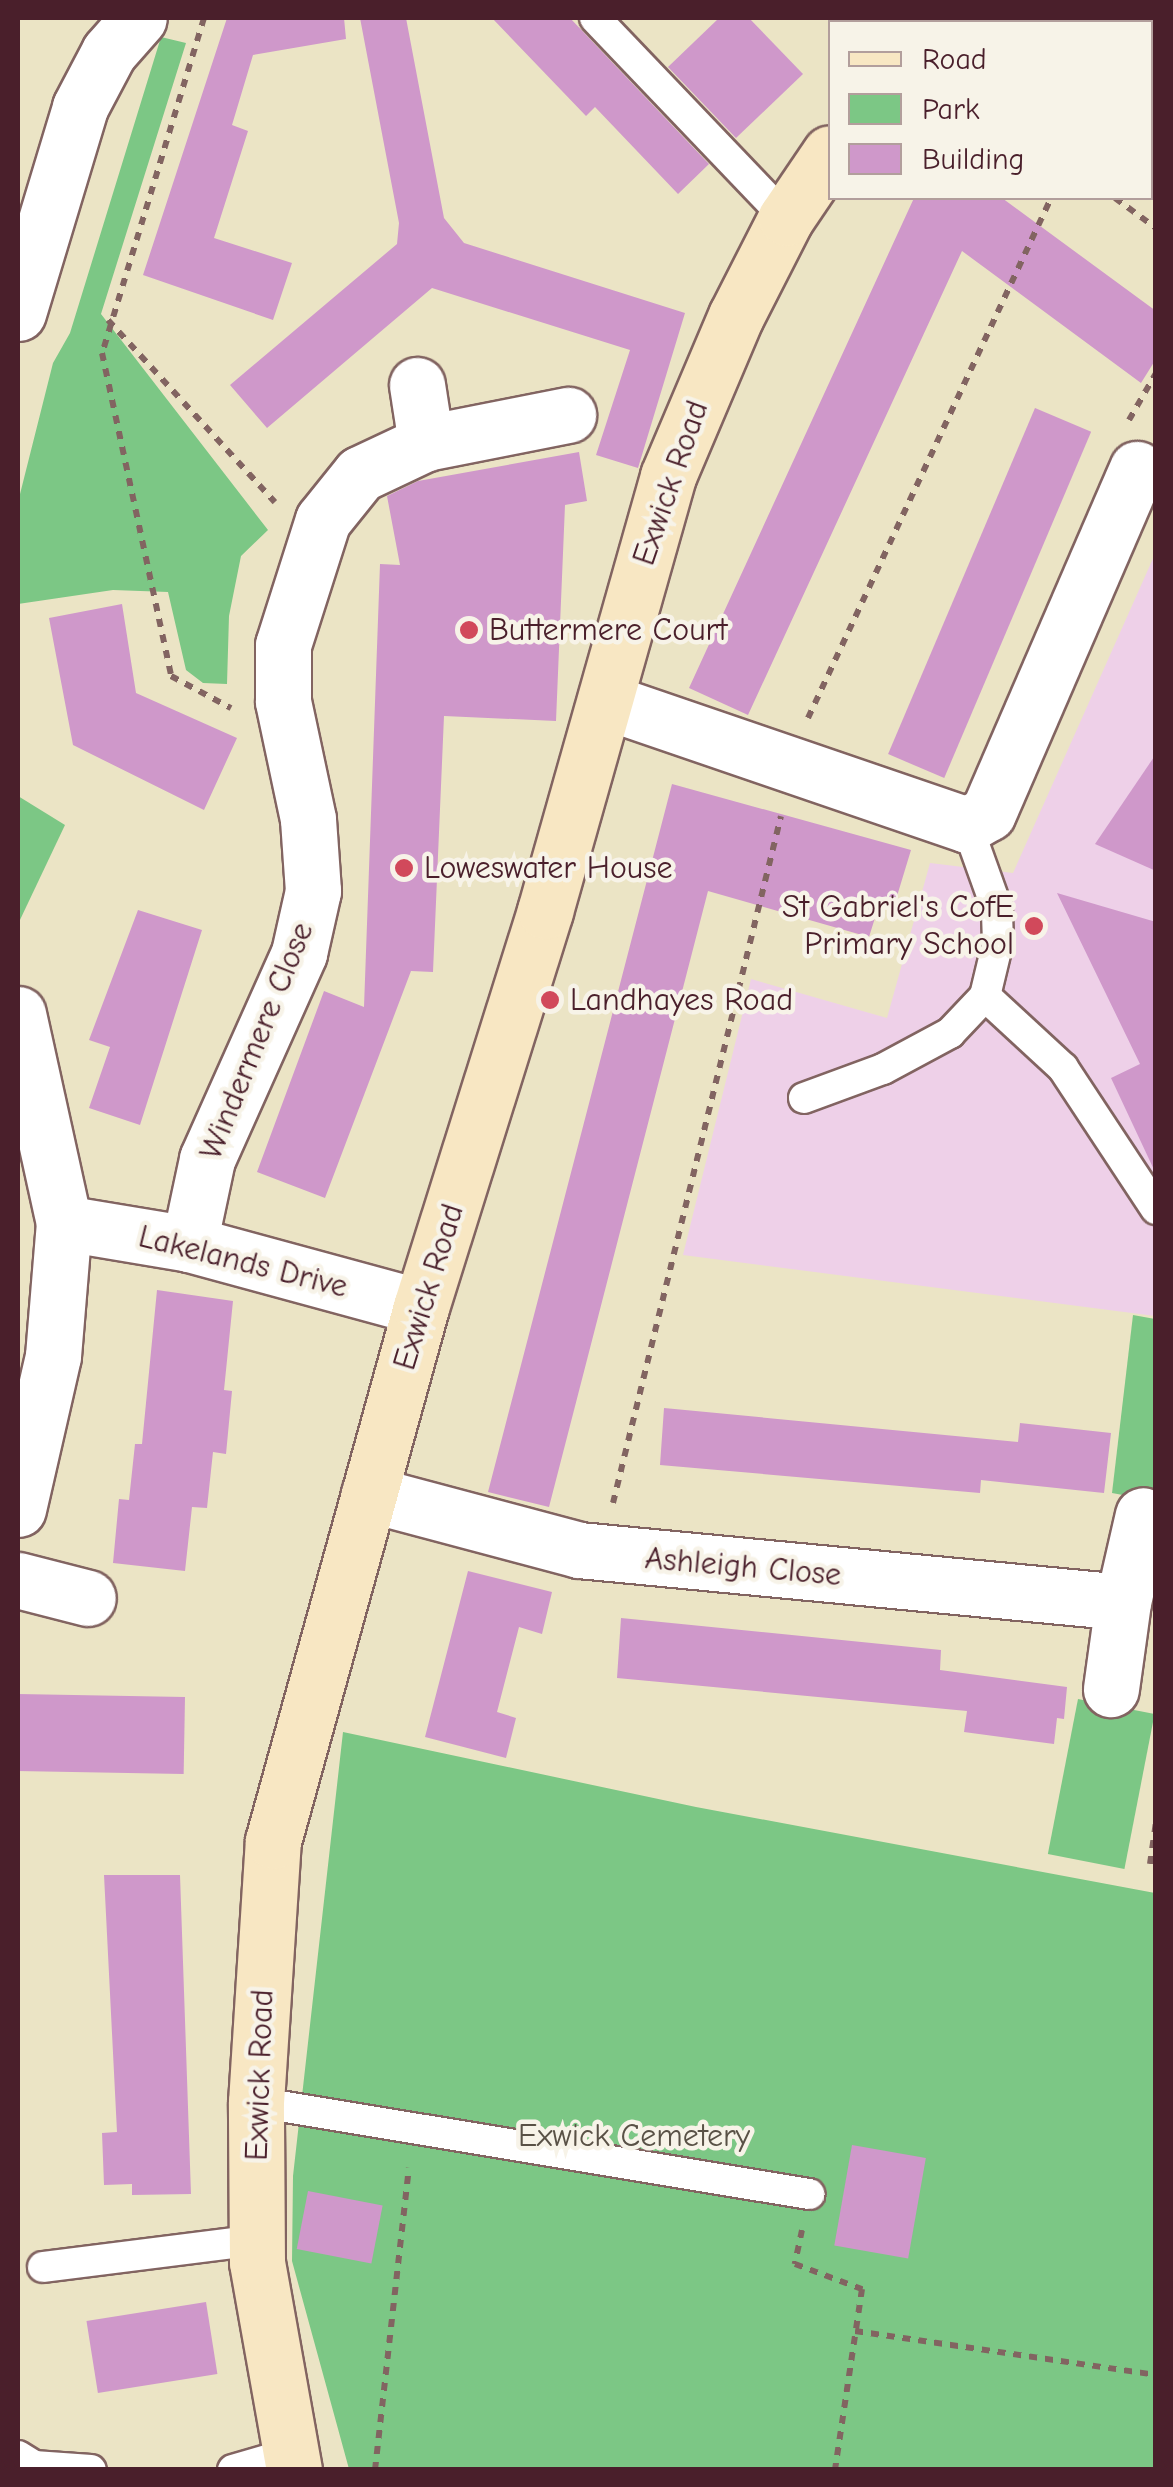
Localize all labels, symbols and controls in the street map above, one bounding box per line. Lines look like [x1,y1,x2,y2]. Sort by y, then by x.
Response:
legend [828,20,1153,200]
text: Road [922,42,987,77]
text: Park [922,92,979,127]
text: Building [922,142,1025,177]
street label: Exwick Road [625,396,717,570]
place label: Buttermere Court [489,611,727,649]
marker: Buttermere Court [458,619,480,641]
place label: Loweswater House [424,849,672,887]
marker: Loweswater House [393,857,415,879]
place label: St Gabriel's CofE Primary School [782,889,1014,964]
marker: St Gabriel's CofE Primary School [1023,915,1045,937]
street label: Windermere Close [192,917,322,1165]
place label: Landhayes Road [570,981,793,1019]
marker: Landhayes Road [539,989,561,1011]
street label: Exwick Road [386,1199,472,1375]
street label: Lakelands Drive [135,1218,351,1306]
street label: Ashleigh Close [643,1539,843,1595]
street label: Exwick Road [238,1989,282,2161]
park label: Exwick Cemetery [518,2117,750,2155]

